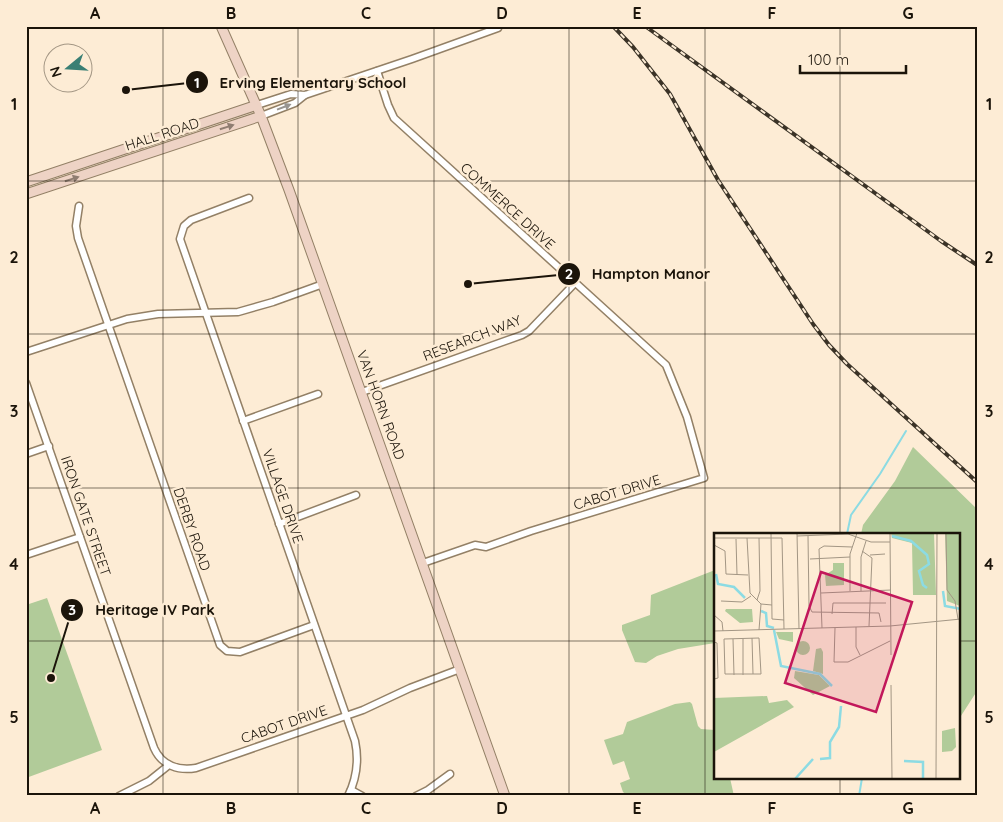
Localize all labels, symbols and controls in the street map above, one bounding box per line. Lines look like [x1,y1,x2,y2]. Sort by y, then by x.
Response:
text: A [90,3,101,23]
text: B [226,3,236,23]
text: C [361,3,371,23]
text: D [496,3,508,23]
text: E [632,3,642,23]
text: F [768,3,777,23]
text: G [902,3,914,23]
north arrow [42,42,92,92]
scale bar [800,42,907,74]
text: 100 m [808,50,849,69]
text: N [45,64,66,80]
callout: Erving Elementary School [185,67,417,97]
text: 1 [194,73,200,92]
text: Erving Elementary School [220,73,406,92]
text: 1 [11,94,17,114]
text: 1 [986,94,992,114]
one-way arrow [277,103,292,111]
street label: HALL ROAD [123,114,201,154]
one-way arrow [219,123,234,131]
street label: COMMERCE DRIVE [457,159,559,253]
one-way arrow [65,175,80,182]
text: 2 [9,247,19,267]
text: 2 [984,247,994,267]
callout: Hampton Manor [557,259,720,289]
text: 2 [565,264,573,283]
text: Hampton Manor [592,264,711,283]
street label: RESEARCH WAY [420,311,524,365]
street label: VAN HORN ROAD [353,348,409,462]
text: 3 [10,401,18,421]
text: 3 [985,401,993,421]
street label: VILLAGE DRIVE [258,447,308,545]
street label: IRON GATE STREET [57,454,115,578]
street label: CABOT DRIVE [571,470,663,514]
street label: DERBY ROAD [169,485,215,573]
inset map [714,533,960,780]
text: 4 [9,554,19,574]
text: 4 [984,554,994,574]
callout: Heritage IV Park [60,595,224,625]
text: 3 [68,600,76,619]
text: Heritage IV Park [95,600,215,619]
street label: CABOT DRIVE [238,701,330,747]
text: 5 [9,707,19,727]
text: 5 [984,707,994,727]
text: A [90,798,101,818]
text: B [226,798,236,818]
text: C [361,798,371,818]
text: D [496,798,508,818]
text: E [632,798,642,818]
text: F [768,798,777,818]
text: G [902,798,914,818]

